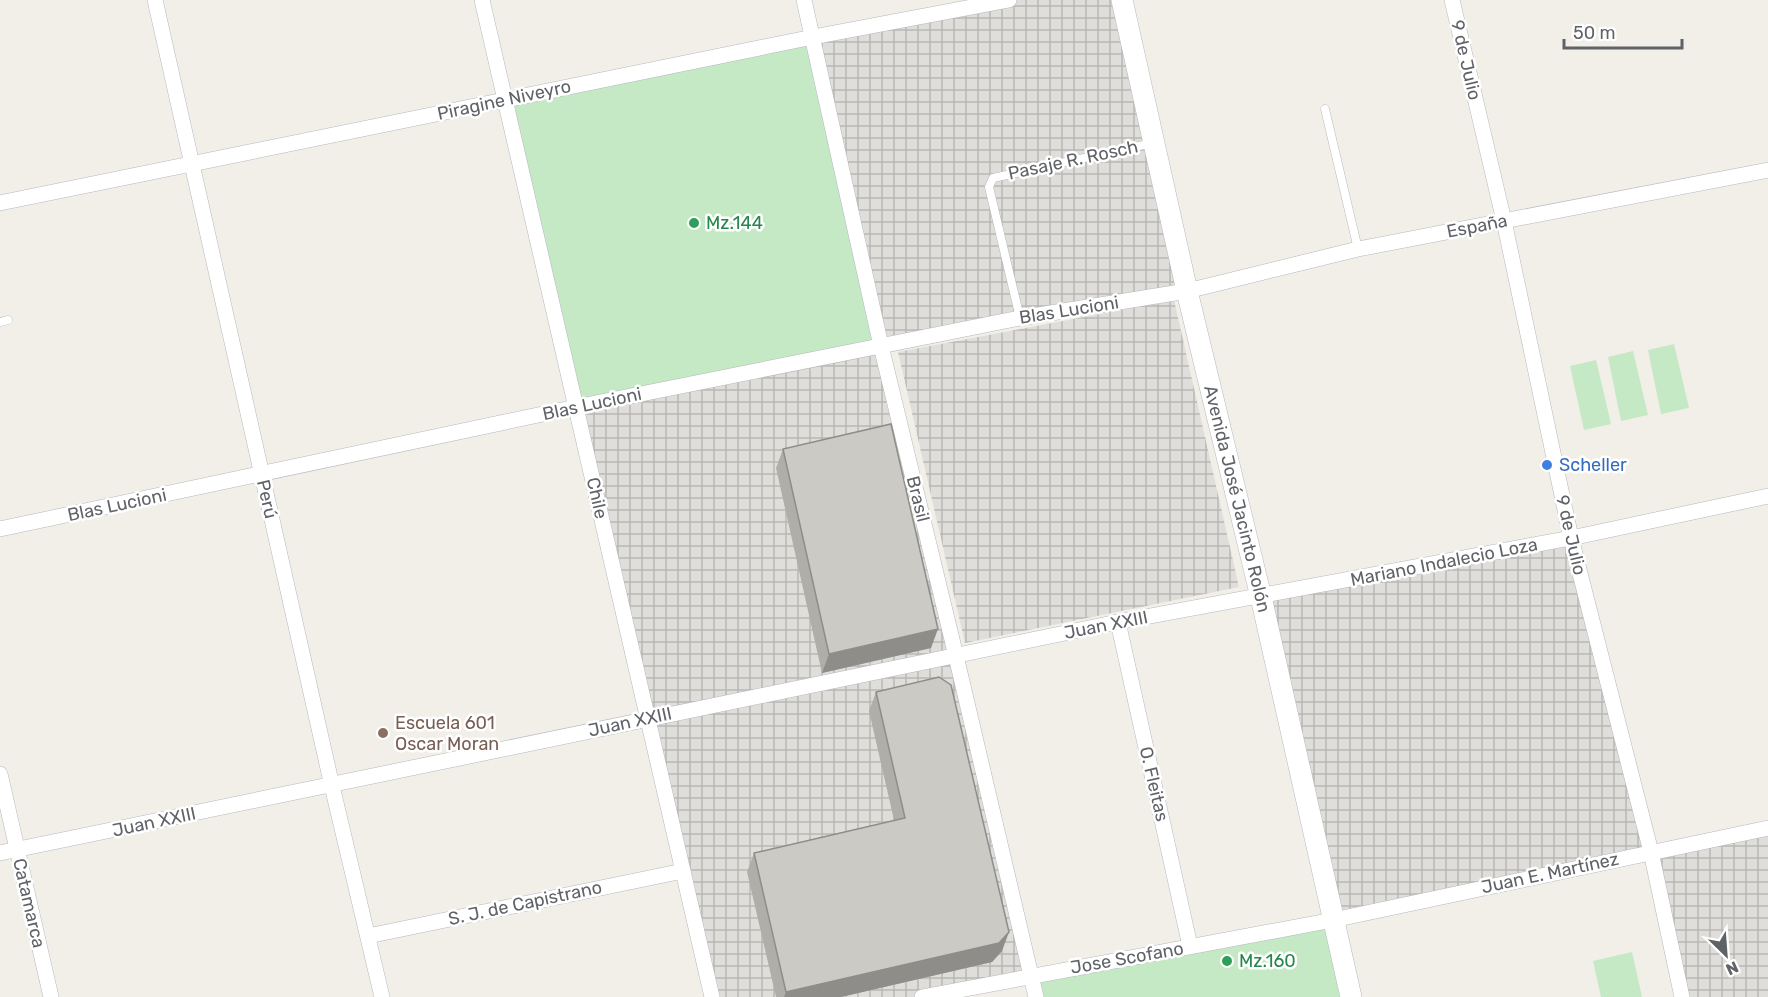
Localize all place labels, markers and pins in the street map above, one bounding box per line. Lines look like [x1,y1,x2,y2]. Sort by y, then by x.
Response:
place label: Mz.144 [706,212,763,234]
marker: Mz.144 [687,216,701,230]
place label: Scheller [1559,454,1627,476]
marker: Scheller [1540,458,1554,472]
place label: Escuela 601 Oscar Moran [395,712,499,755]
marker: Escuela 601 Oscar Moran [376,726,390,740]
place label: Mz.160 [1239,950,1296,972]
marker: Mz.160 [1220,954,1234,968]

